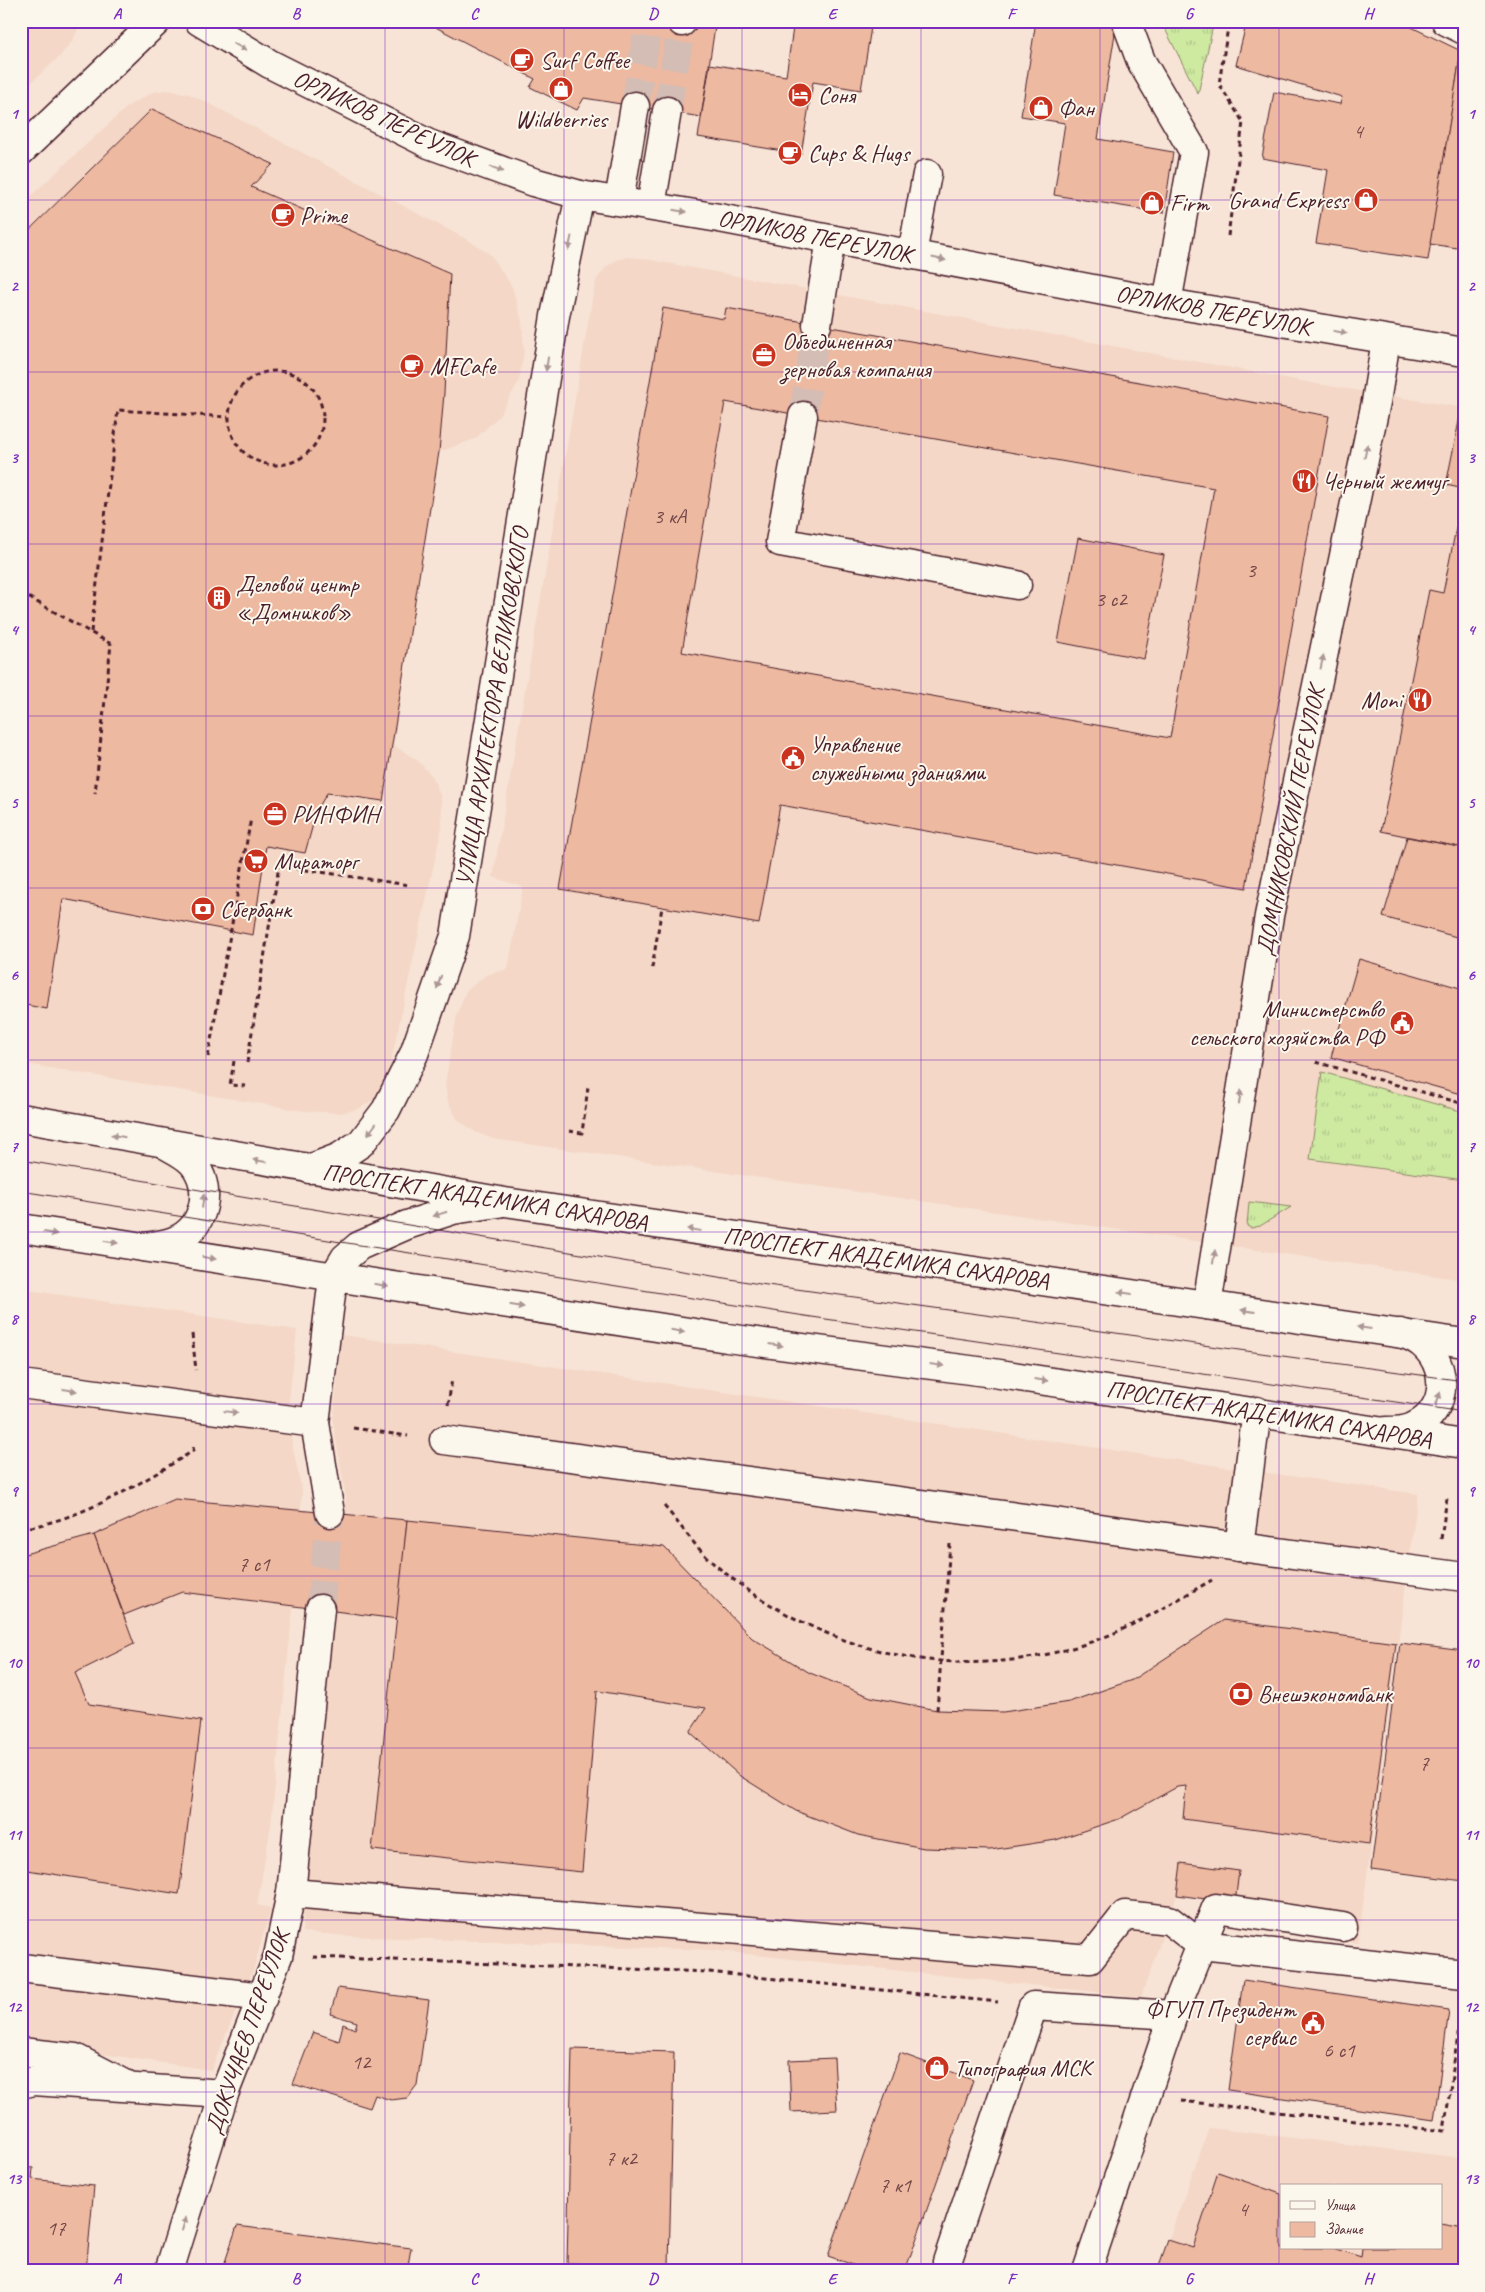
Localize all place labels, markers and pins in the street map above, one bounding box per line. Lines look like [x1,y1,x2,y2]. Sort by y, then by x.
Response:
place label: Surf Coffee [540,45,631,75]
cafe icon: Surf Coffee [509,47,535,73]
shop icon: Wildberries [548,76,574,102]
place label: Соня [818,80,856,110]
hotel icon: Соня [787,82,813,108]
place label: Фан [1058,93,1096,123]
shop icon: Фан [1028,95,1054,121]
place label: Wildberries [515,104,609,134]
place label: Cups & Hugs [808,138,911,168]
cafe icon: Cups & Hugs [777,140,803,166]
place label: Grand Express [1228,185,1350,215]
shop icon: Grand Express [1353,187,1379,213]
place label: Firm [1170,188,1210,218]
shop icon: Firm [1139,190,1165,216]
place label: Prime [300,200,349,230]
cafe icon: Prime [270,202,296,228]
place label: Объединенная зерновая компания [779,326,932,385]
office icon: Объединенная зерновая компания [751,342,777,368]
place label: MFCafe [430,351,498,381]
cafe icon: MFCafe [399,353,425,379]
place label: Черный жемчуг [1322,466,1450,496]
restaurant icon: Черный жемчуг [1291,468,1317,494]
place label: Деловой центр «Домников» [236,569,360,627]
building icon: Деловой центр «Домников» [206,585,232,611]
place label: Moni [1361,685,1405,715]
restaurant icon: Moni [1407,687,1433,713]
place label: Управление служебными зданиями [810,729,987,787]
public building icon: Управление служебными зданиями [780,745,806,771]
place label: РИНФИН [292,799,383,829]
office icon: РИНФИН [262,801,288,827]
place label: Мираторг [274,846,361,876]
supermarket icon: Мираторг [243,848,269,874]
place label: Сбербанк [220,894,293,924]
bank icon: Сбербанк [190,896,216,922]
place label: Министерство сельского хозяйства РФ [1189,994,1387,1052]
public building icon: Министерство сельского хозяйства РФ [1389,1010,1415,1036]
place label: Внешэкономбанк [1258,1679,1394,1709]
bank icon: Внешэкономбанк [1228,1681,1254,1707]
place label: ФГУП Президент сервис [1146,1994,1297,2052]
public building icon: ФГУП Президент сервис [1300,2010,1326,2036]
place label: Типография МСК [954,2053,1095,2083]
shop icon: Типография МСК [924,2055,950,2081]

